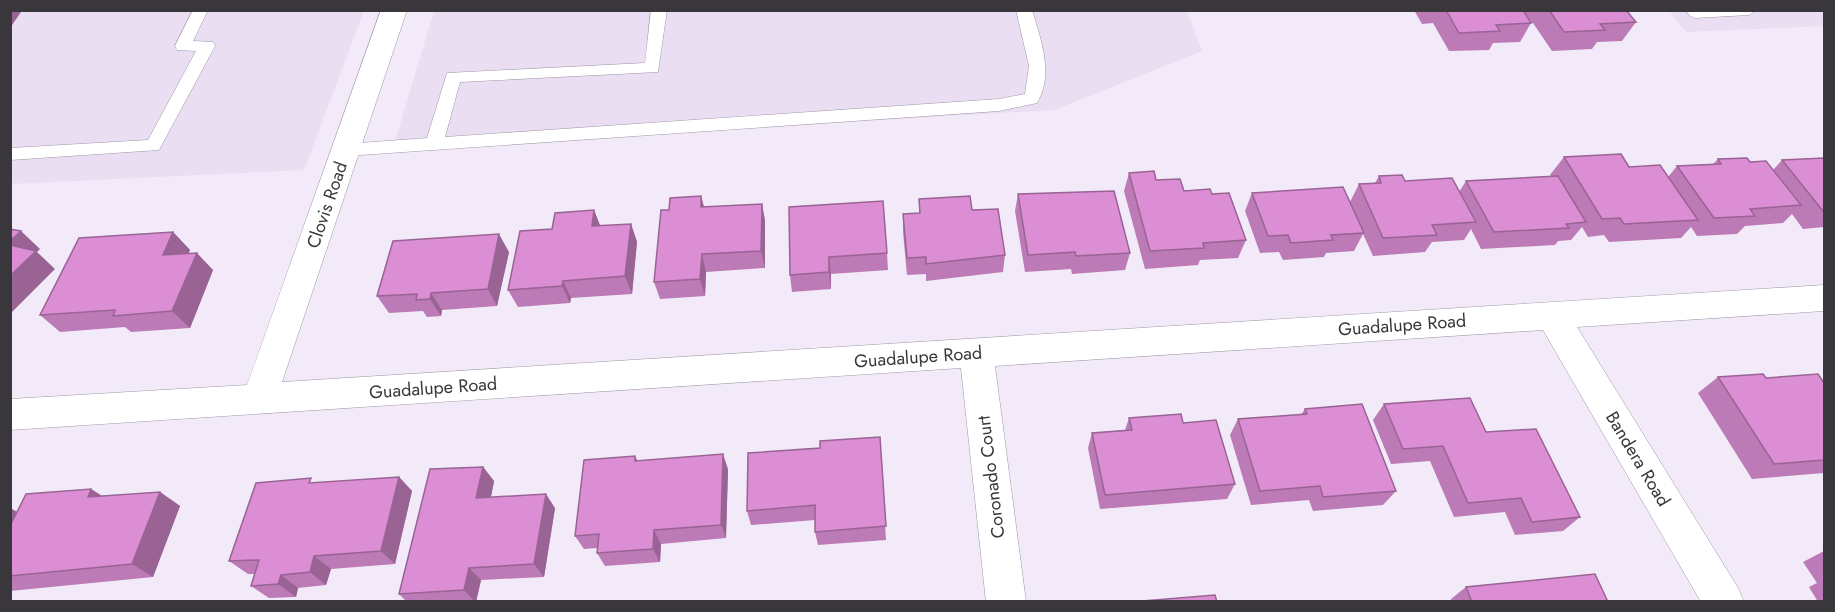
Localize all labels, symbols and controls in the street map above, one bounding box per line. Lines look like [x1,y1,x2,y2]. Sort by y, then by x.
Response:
street label: Clovis Road [300,158,354,252]
street label: Guadalupe Road [1337,308,1467,342]
street label: Guadalupe Road [853,340,983,374]
street label: Guadalupe Road [368,371,498,405]
street label: Bandera Road [1599,407,1677,511]
street label: Coronado Court [970,413,1011,540]

